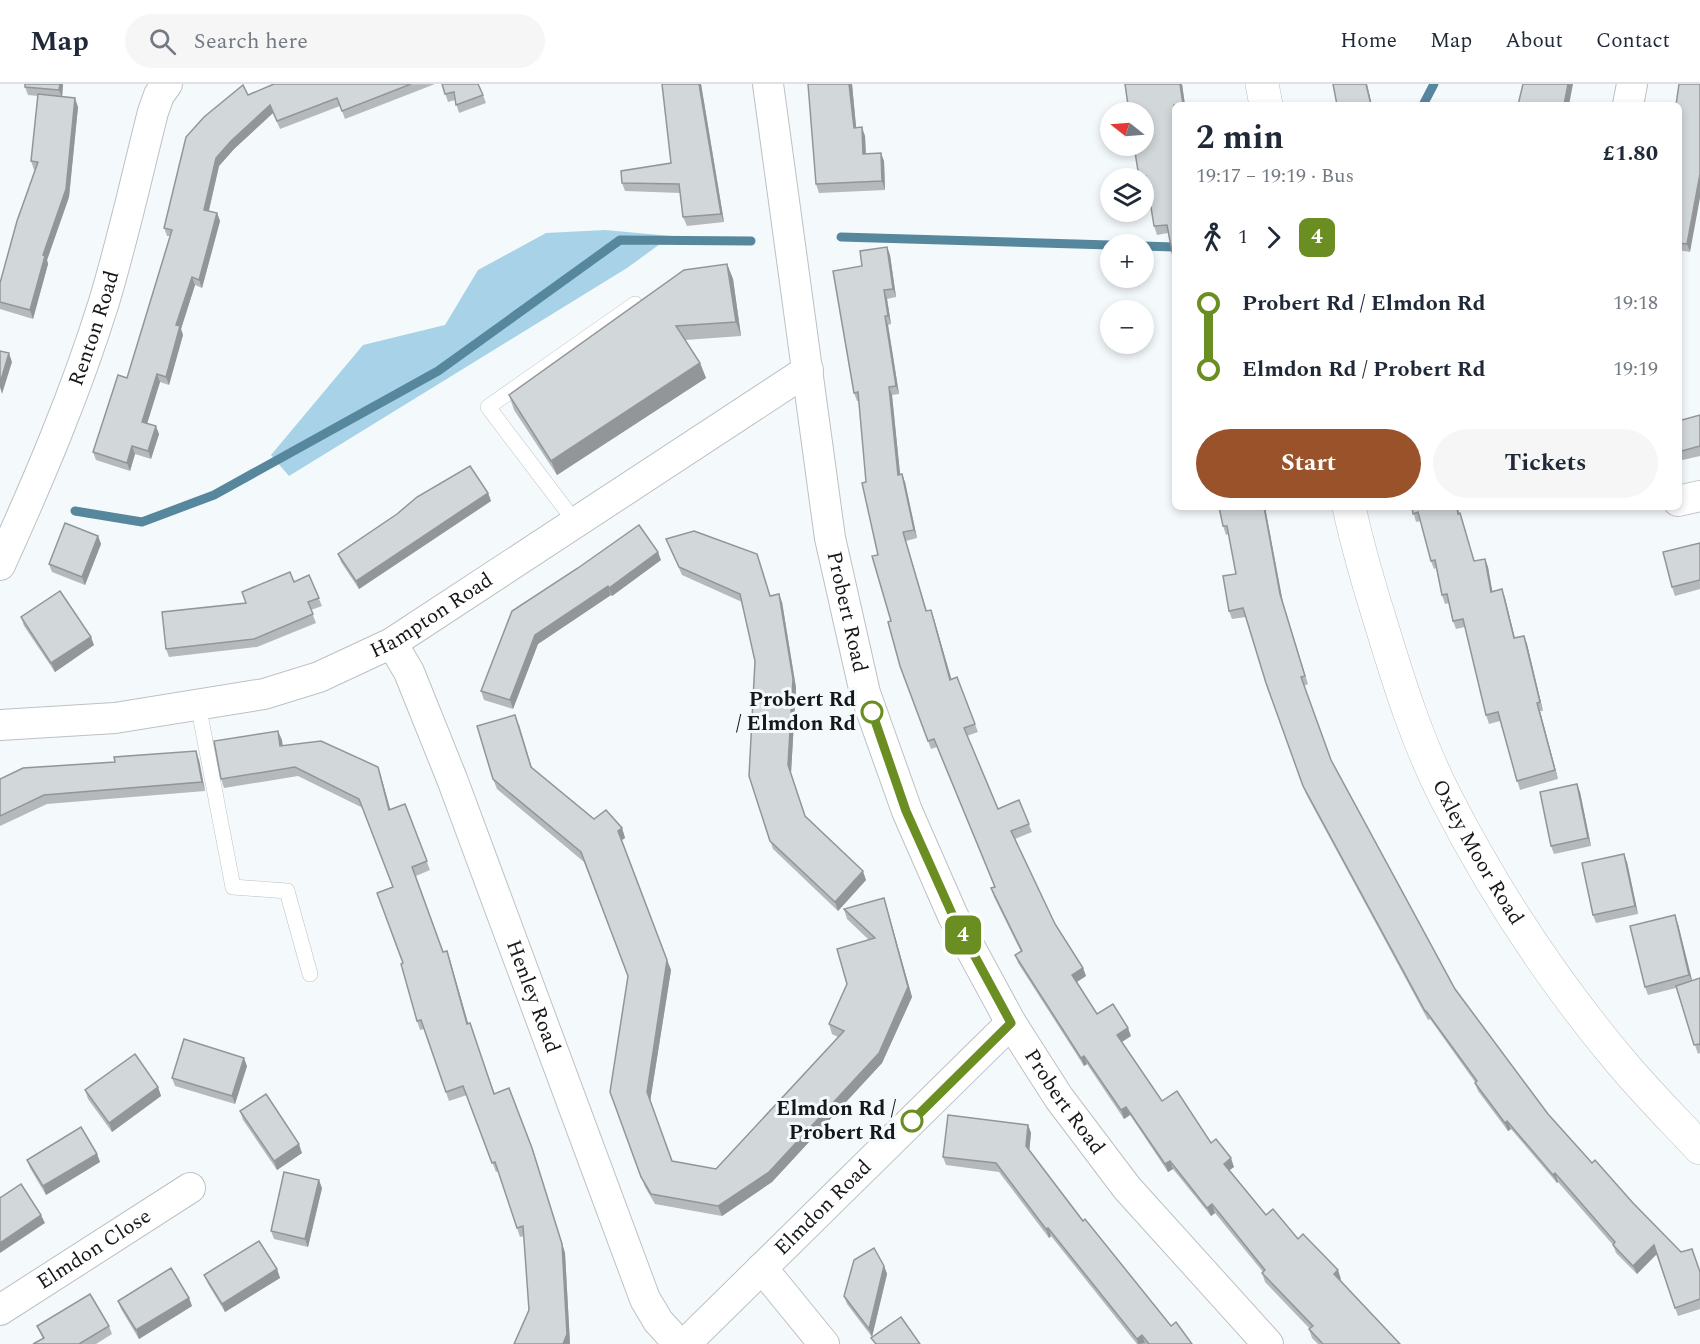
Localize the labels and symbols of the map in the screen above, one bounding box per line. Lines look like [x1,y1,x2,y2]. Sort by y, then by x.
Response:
north arrow [1100,102,1154,156]
street label: Renton Road [60,267,128,391]
street label: Probert Road [818,548,876,676]
street label: Hampton Road [365,565,500,667]
place label: Probert Rd / Elmdon Rd [736,684,856,740]
marker: Probert Rd / Elmdon Rd [861,701,883,723]
street label: Oxley Moor Road [1423,774,1532,931]
line badge: 4 [944,916,982,954]
street label: Henley Road [497,935,568,1058]
street label: Probert Road [1016,1043,1113,1162]
place label: Elmdon Rd / Probert Rd [776,1093,897,1149]
marker: Elmdon Rd / Probert Rd [901,1110,923,1132]
street label: Elmdon Road [767,1152,879,1263]
street label: Elmdon Close [31,1201,158,1298]

